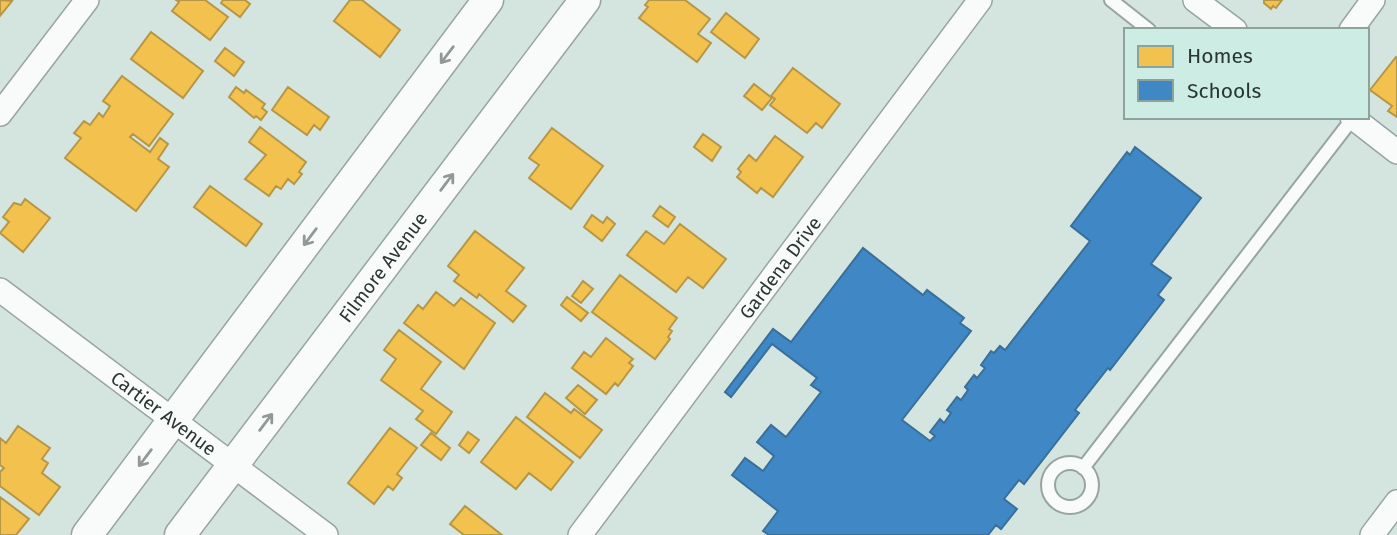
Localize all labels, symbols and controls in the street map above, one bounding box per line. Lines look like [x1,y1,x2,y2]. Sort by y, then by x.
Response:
legend [1124,28,1369,119]
text: Homes [1187,43,1253,69]
one-way arrow [440,45,455,64]
text: Schools [1187,78,1261,104]
one-way arrow [439,172,454,191]
street label: Filmore Avenue [334,208,432,327]
street label: Gardena Drive [735,212,826,324]
one-way arrow [303,227,318,245]
street label: Cartier Avenue [106,366,221,461]
one-way arrow [258,413,273,432]
one-way arrow [137,448,152,467]

